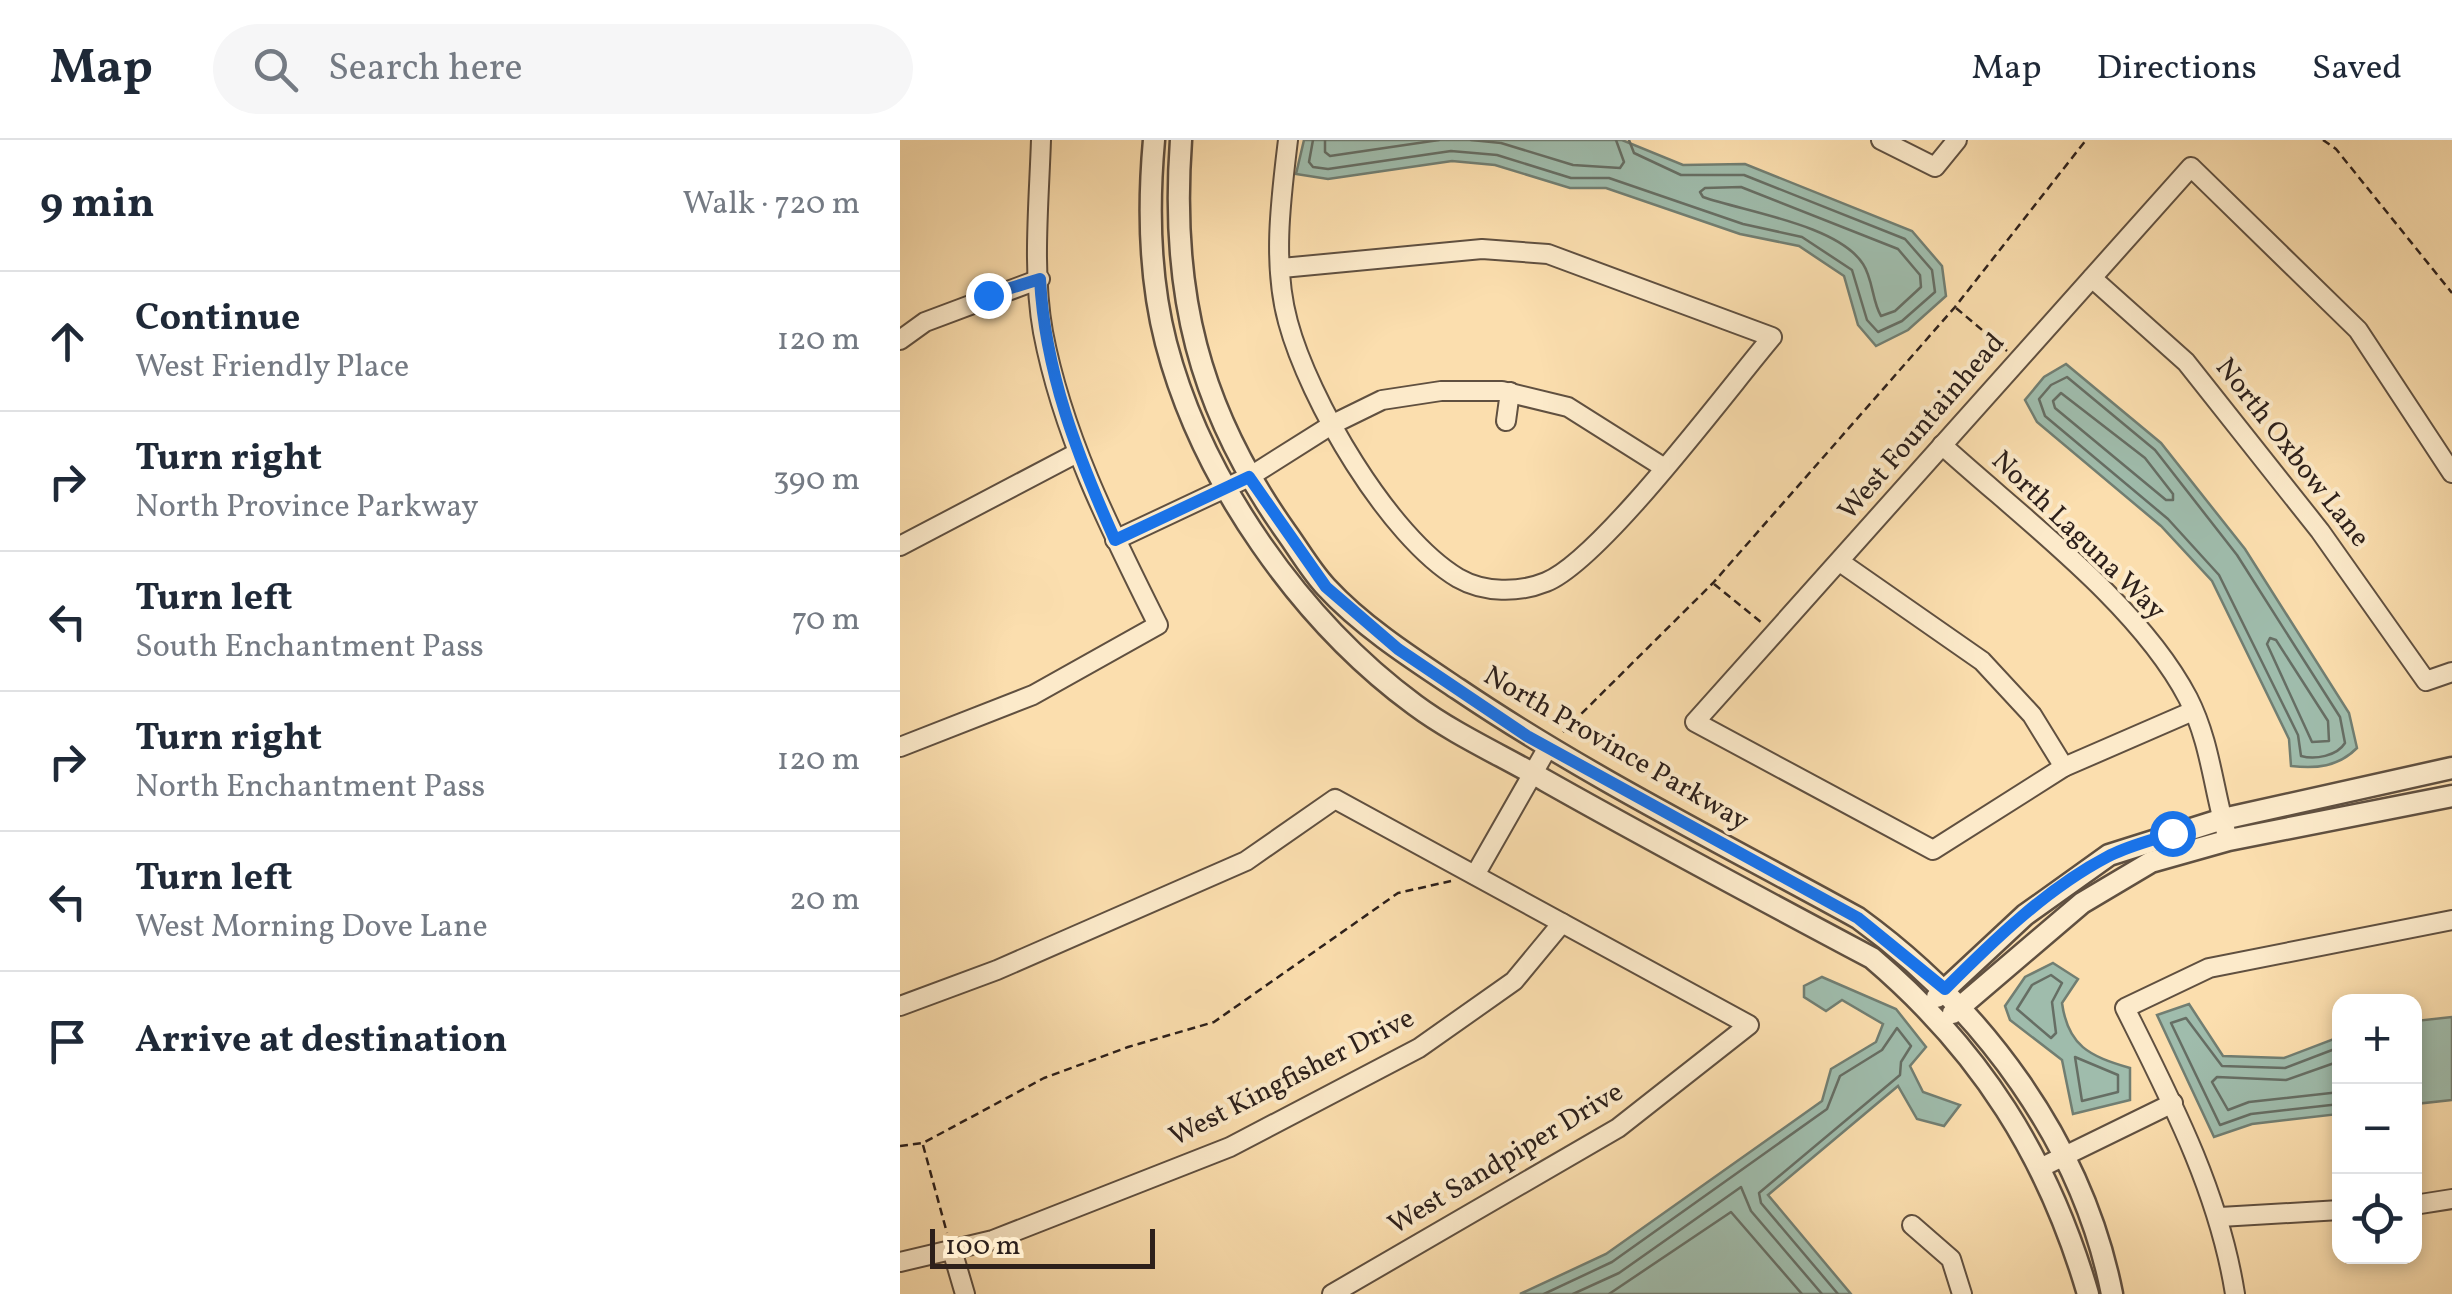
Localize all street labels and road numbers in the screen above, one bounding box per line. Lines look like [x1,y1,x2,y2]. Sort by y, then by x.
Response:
street label: West Fountainhead [1830,325,2014,529]
street label: North Oxbow Lane [2206,350,2378,556]
street label: North Laguna Way [1982,442,2174,630]
street label: North Province Parkway [1476,657,1756,841]
street label: West Kingfisher Drive [1163,999,1421,1157]
street label: West Sandpiper Drive [1381,1073,1631,1245]

